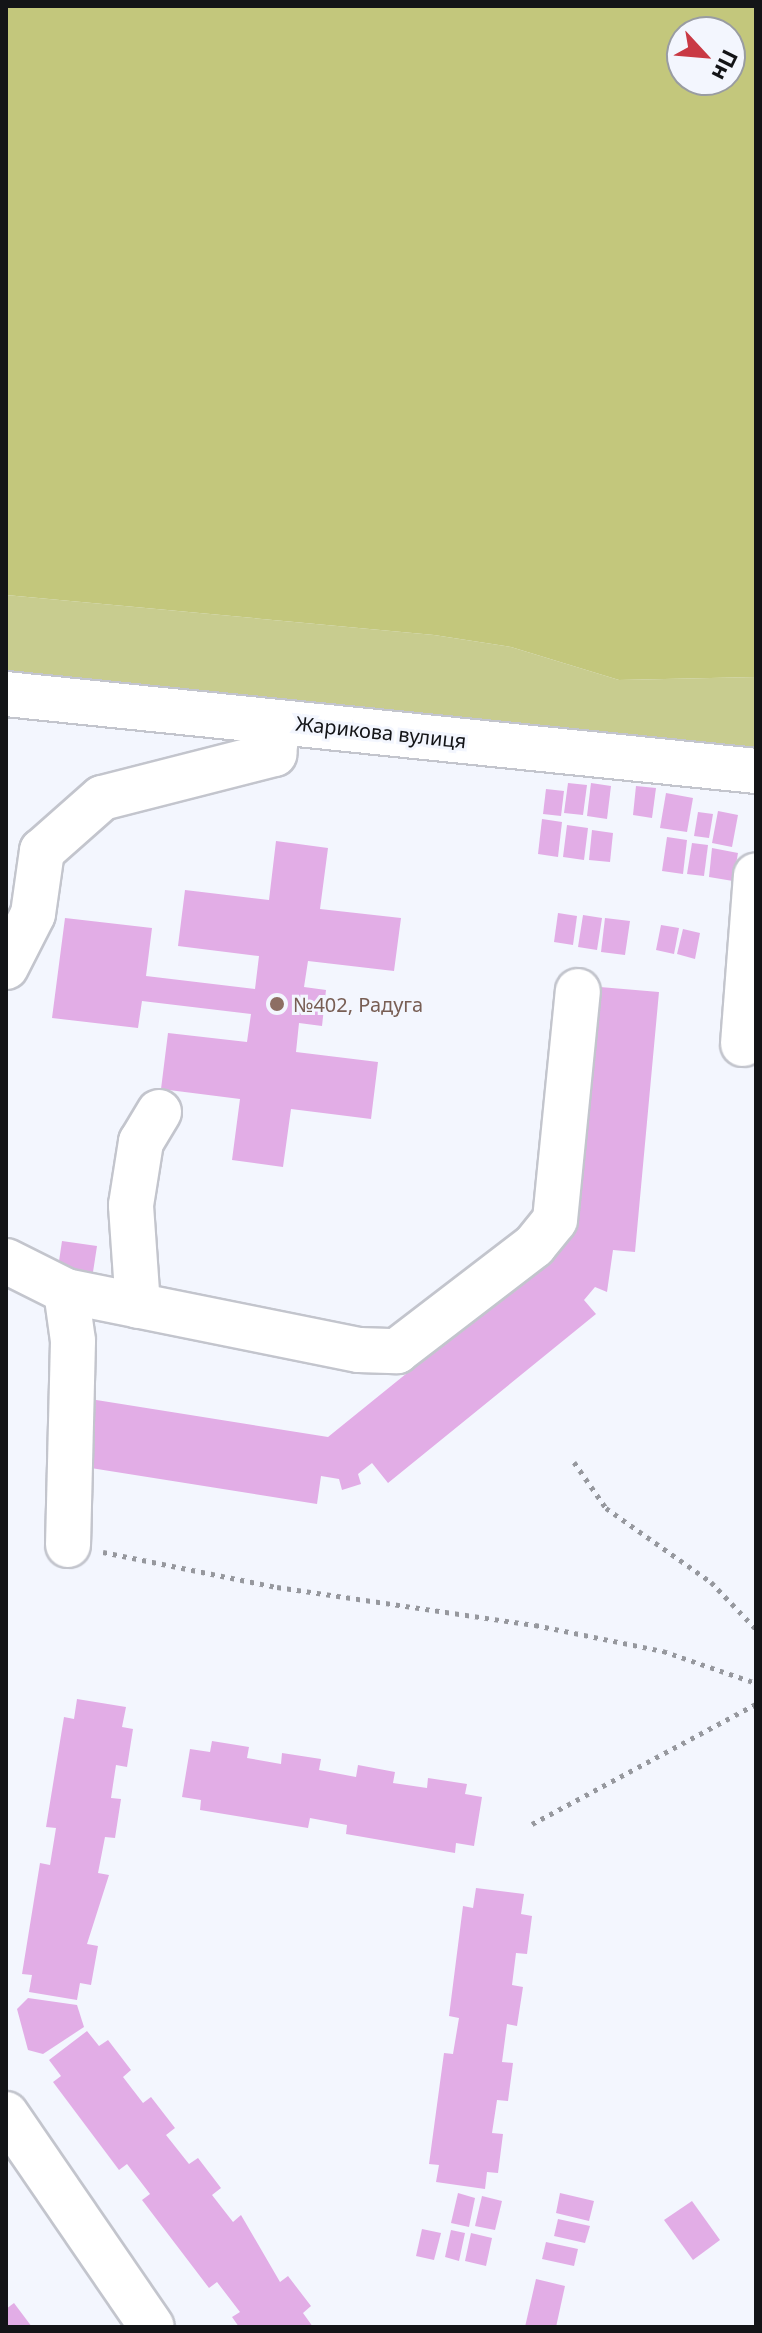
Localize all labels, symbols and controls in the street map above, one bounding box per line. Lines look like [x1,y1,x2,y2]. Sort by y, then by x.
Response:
north arrow [666,16,746,96]
text: Пн [705,45,746,86]
street label: Жарикова вулиця [294,711,468,753]
place label: №402, Радуга [293,992,423,1016]
marker: №402, Радуга [268,995,286,1013]

